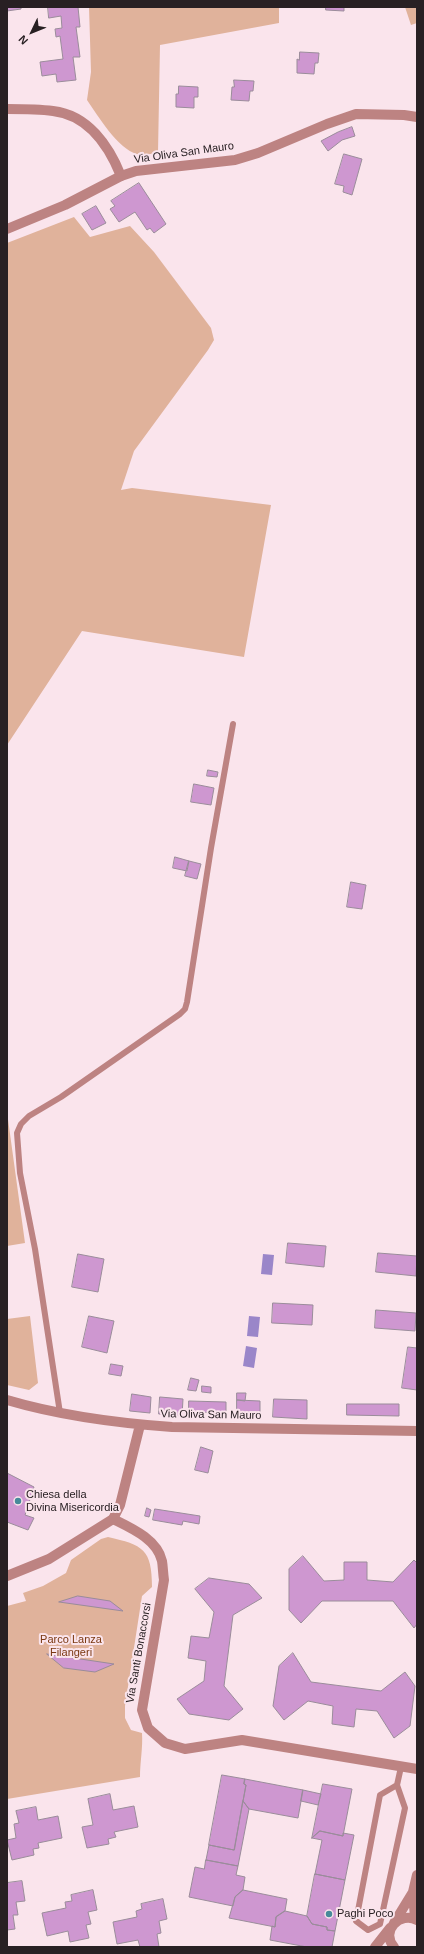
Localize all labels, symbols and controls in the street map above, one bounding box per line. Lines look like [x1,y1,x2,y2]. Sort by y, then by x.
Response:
north arrow [12,12,52,52]
text: N [16,33,30,47]
street label: Via Oliva San Mauro [133,139,235,167]
street label: Via Oliva San Mauro [161,1408,261,1422]
place label: Chiesa della Divina Misericordia [26,1488,119,1514]
marker: Chiesa della Divina Misericordia [13,1496,23,1506]
street label: Via Santi Bonaccorsi [124,1602,154,1704]
park label: Parco Lanza Filangeri [40,1633,102,1659]
place label: Paghi Poco [337,1907,393,1921]
marker: Paghi Poco [324,1909,334,1919]

